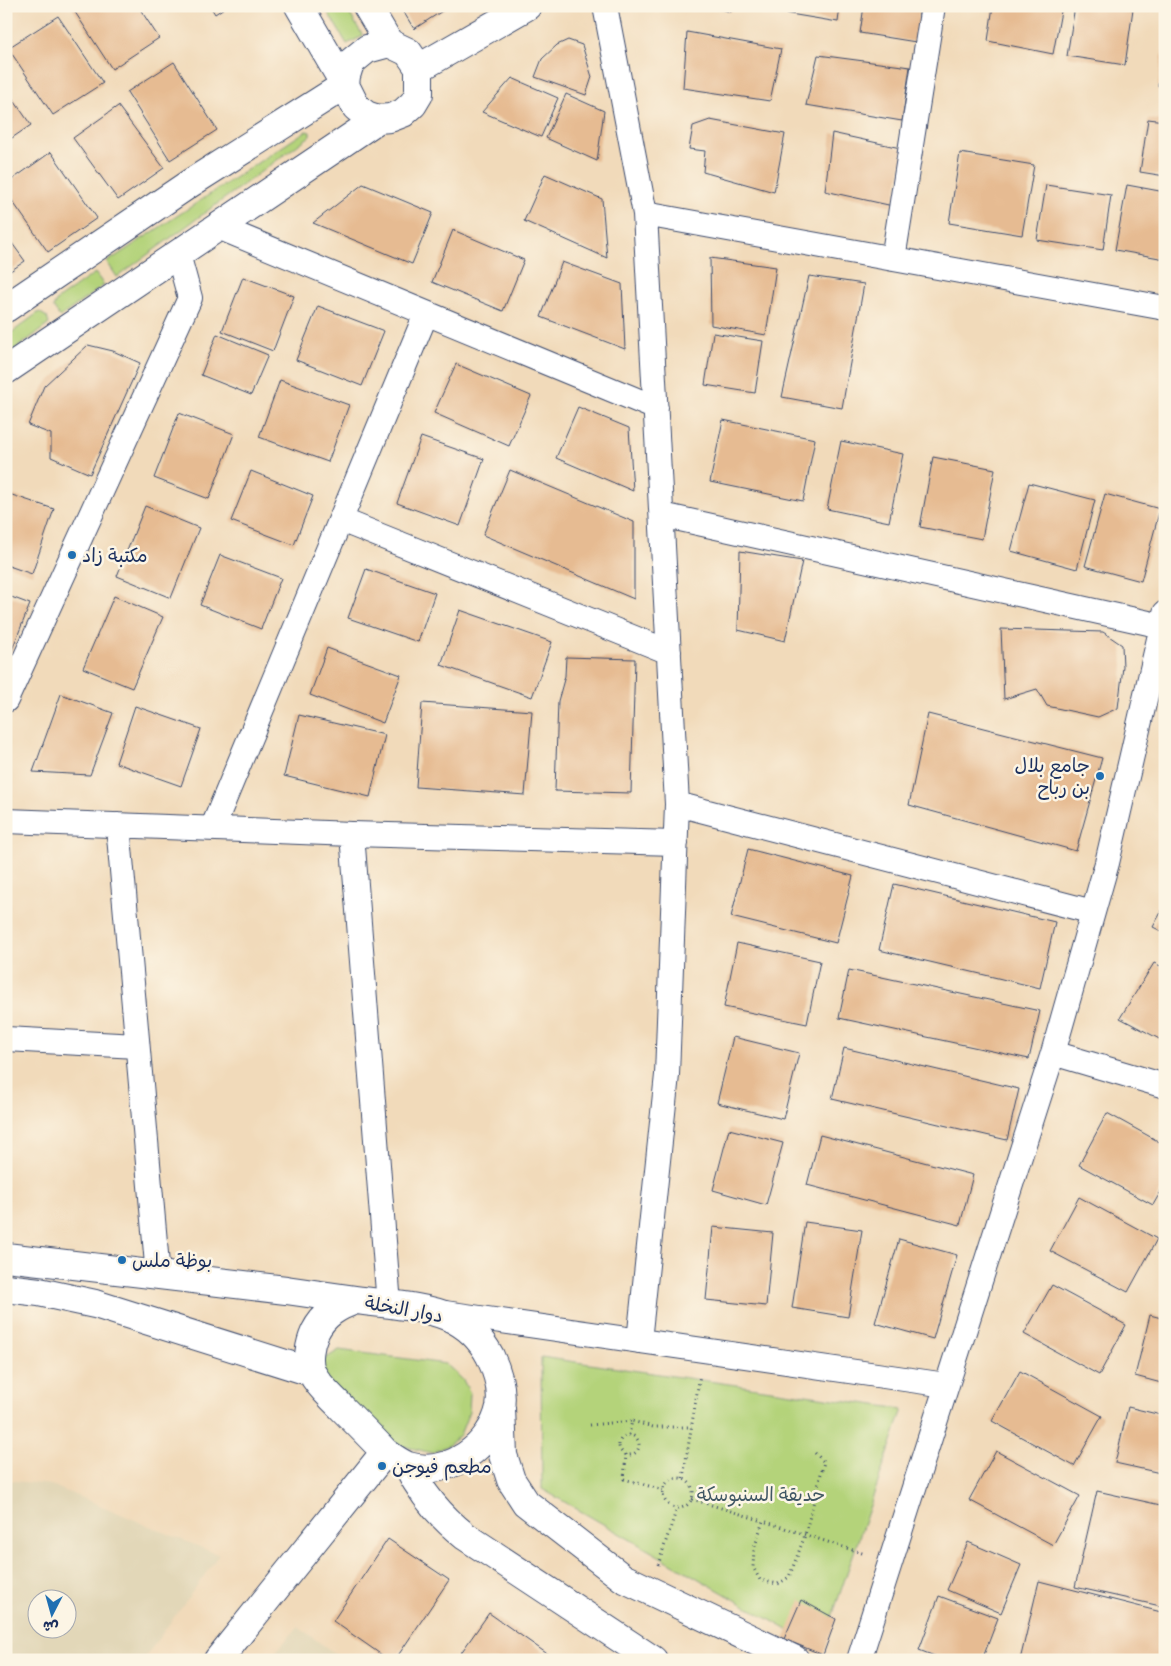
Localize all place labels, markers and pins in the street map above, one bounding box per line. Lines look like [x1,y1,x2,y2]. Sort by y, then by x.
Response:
place label: مكتبة زاد [82,539,148,572]
marker: مكتبة زاد [66,549,78,561]
place label: جامع بلال بن رباح [1015,749,1090,804]
marker: جامع بلال بن رباح [1094,770,1106,782]
place label: بوظة ملس [132,1244,212,1277]
marker: بوظة ملس [116,1254,128,1266]
place label: مطعم فيوجن [392,1450,492,1483]
marker: مطعم فيوجن [376,1460,388,1472]

